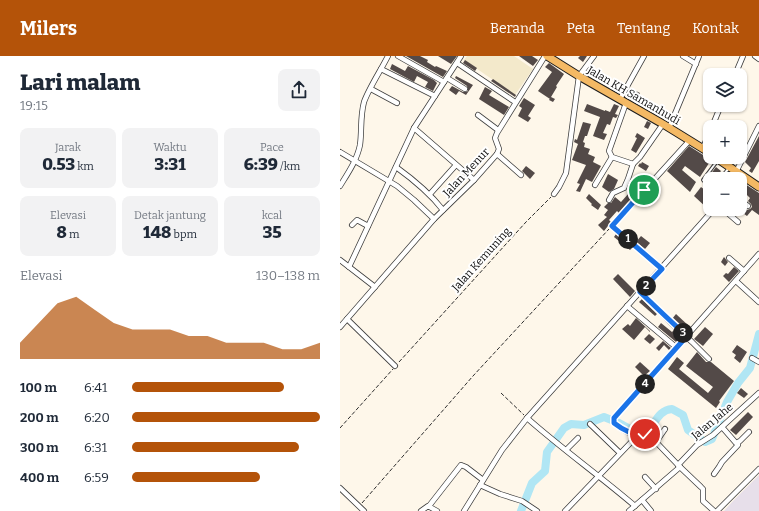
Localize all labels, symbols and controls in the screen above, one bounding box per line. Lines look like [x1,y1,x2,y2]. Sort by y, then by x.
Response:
text: Milers [20,17,77,40]
text: Beranda [490,20,545,37]
text: Peta [567,20,595,37]
text: Tentang [617,20,670,37]
text: Kontak [692,20,739,37]
street label: Jalan KH Samanhudi [584,63,683,128]
map controls [703,68,747,216]
button: layers [703,68,747,112]
text: Lari malam [20,69,140,96]
button: share [278,69,320,111]
text: 19:15 [20,98,48,113]
button: + [703,120,747,164]
text: Jarak [55,141,81,154]
text: Waktu [153,141,187,154]
text: Pace [260,141,284,154]
street label: Jalan Menur [440,145,492,200]
text: 0.53 [42,154,75,175]
text: 3:31 [154,154,186,175]
text: 6:39 [244,154,278,175]
text: km [75,160,94,173]
text: /km [278,160,300,173]
button: − [703,172,747,216]
pin [627,173,661,207]
icon: arrive [633,179,655,201]
text: Elevasi [50,209,86,222]
text: Detak jantung [134,209,206,222]
text: kcal [262,209,282,222]
text: 8 [57,222,67,243]
text: 148 [143,222,171,243]
text: 35 [262,222,282,243]
street label: Jalan Kemuning [449,225,514,295]
text: m [67,228,79,241]
text: bpm [171,228,197,241]
pin: 1 [618,229,638,249]
text: 1 [626,232,630,245]
text: Elevasi [20,268,62,283]
text: 130–138 m [256,268,320,283]
pin: 2 [636,276,656,296]
text: 2 [643,279,649,292]
pin: 3 [673,323,693,343]
text: 3 [680,326,686,339]
pin: 4 [635,374,655,394]
text: 4 [642,377,648,390]
text: 100 m [20,380,57,395]
text: 6:41 [84,380,107,395]
street label: Jalan Jahe [688,400,736,443]
text: 200 m [20,410,59,425]
text: 6:20 [84,410,110,425]
pin [628,417,662,451]
icon: check [634,423,656,445]
text: 300 m [20,440,59,455]
text: 6:31 [84,440,107,455]
text: 400 m [20,470,59,485]
text: 6:59 [84,470,109,485]

